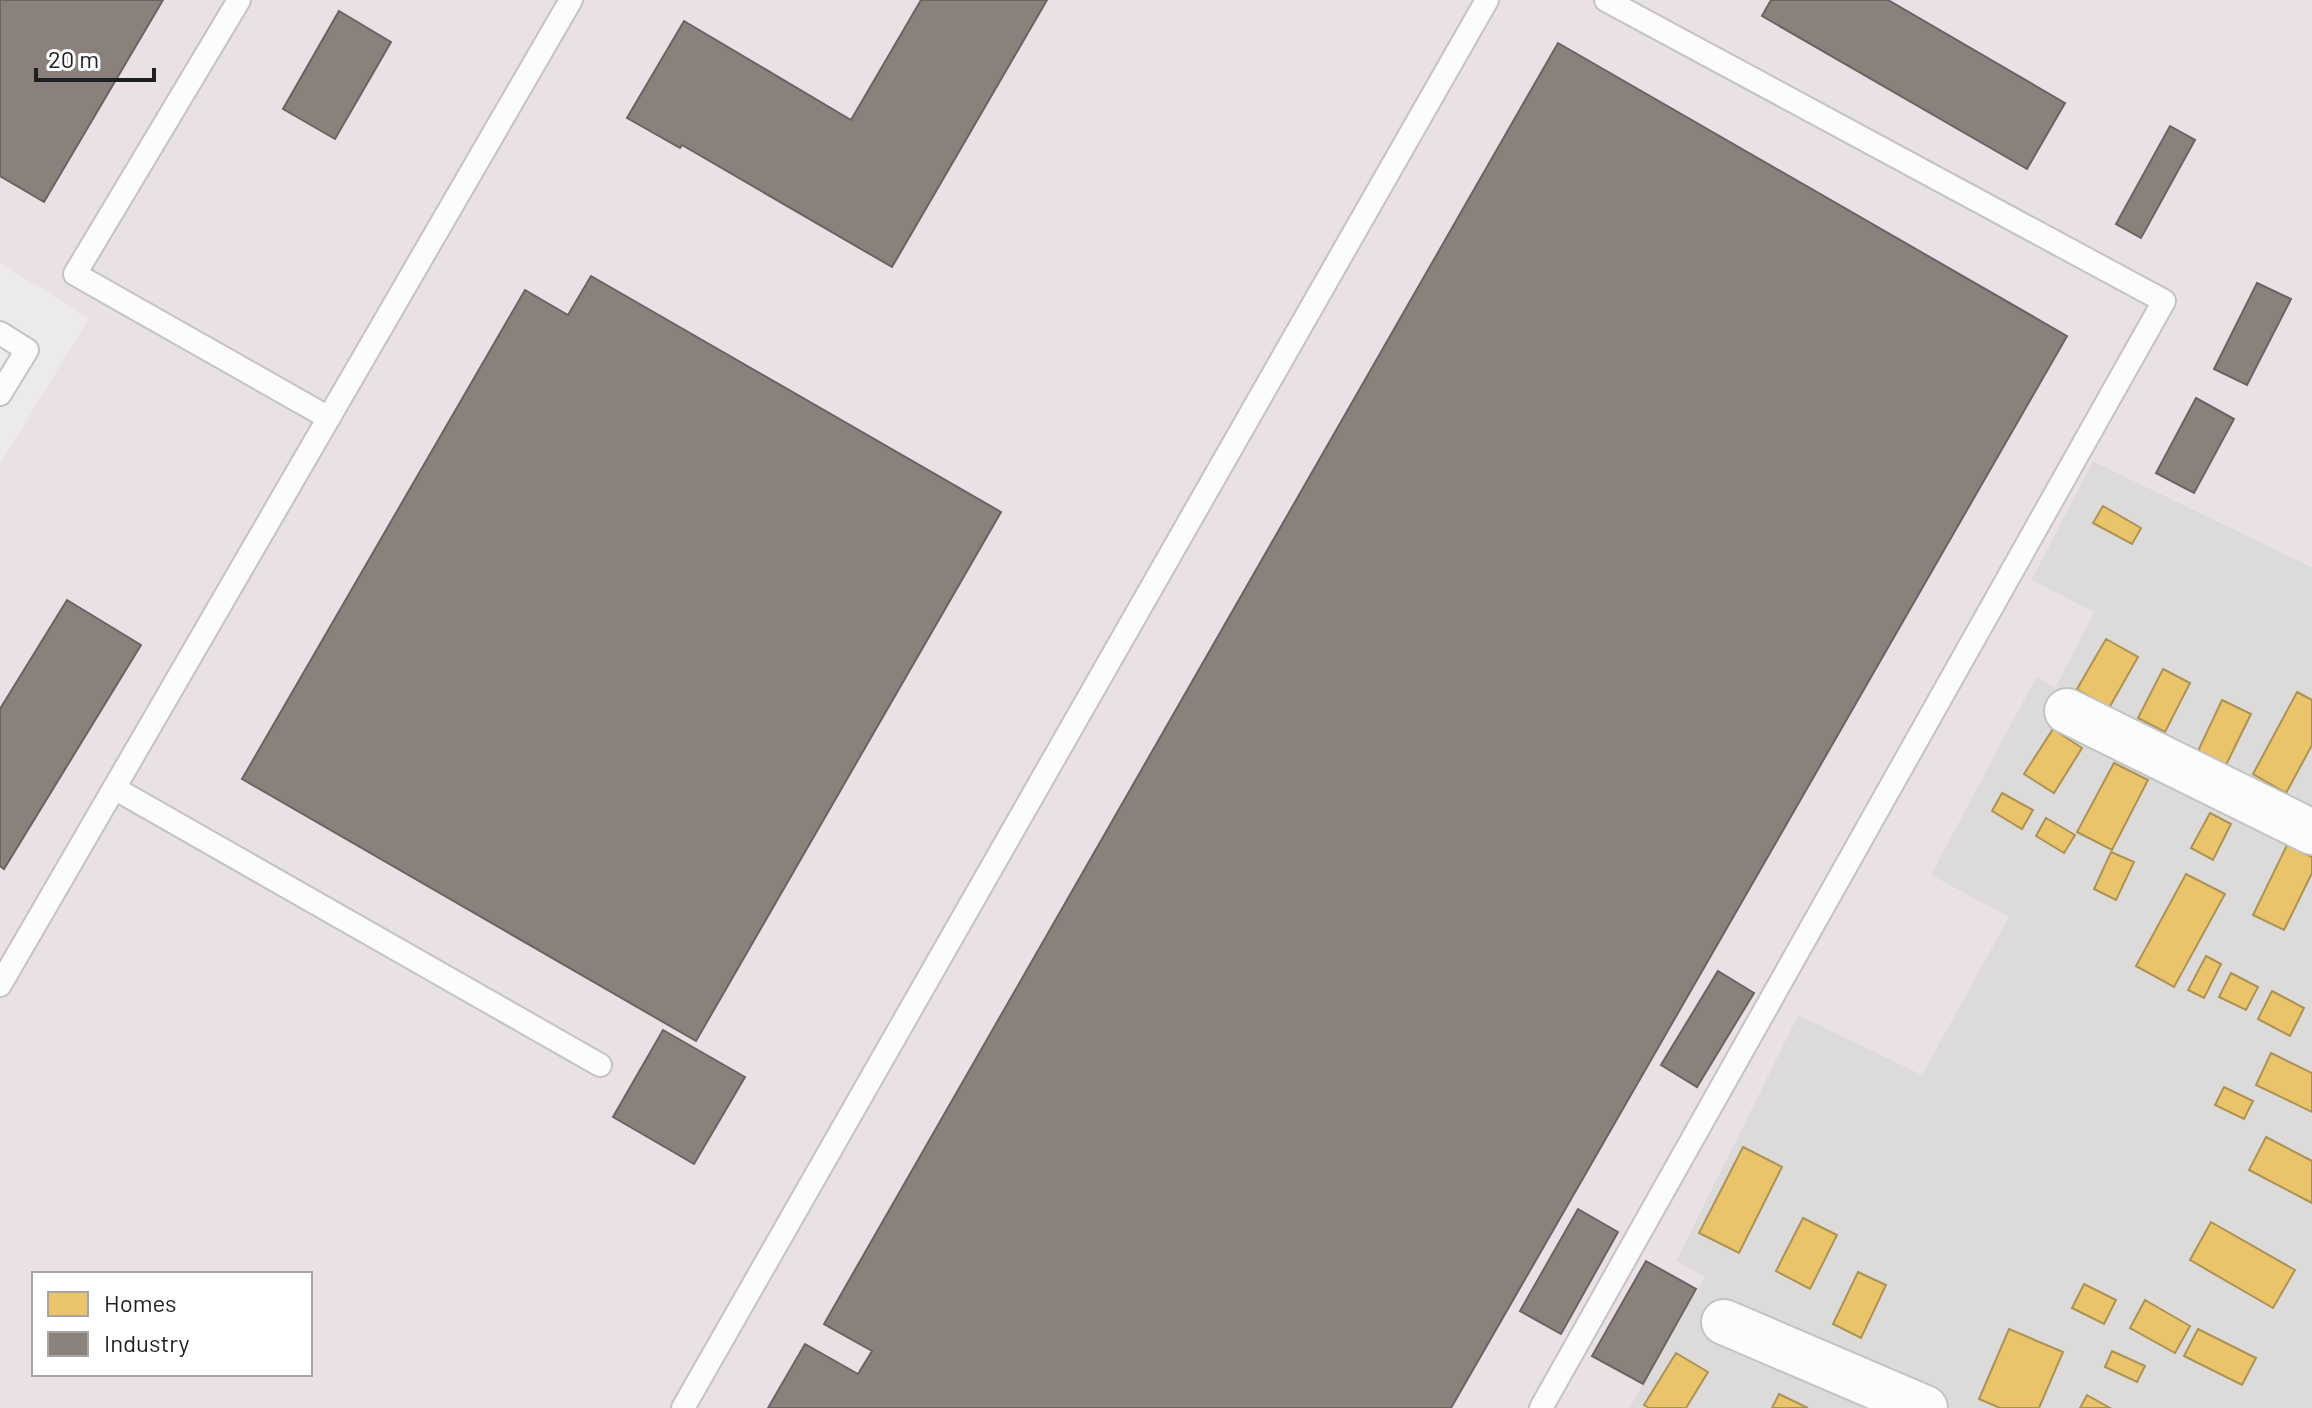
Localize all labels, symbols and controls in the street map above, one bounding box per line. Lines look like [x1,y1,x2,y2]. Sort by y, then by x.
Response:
scale bar [36,32,154,82]
text: 20 m [48,44,99,73]
legend [32,1272,312,1376]
text: Homes [104,1288,177,1317]
text: Industry [104,1328,190,1357]

